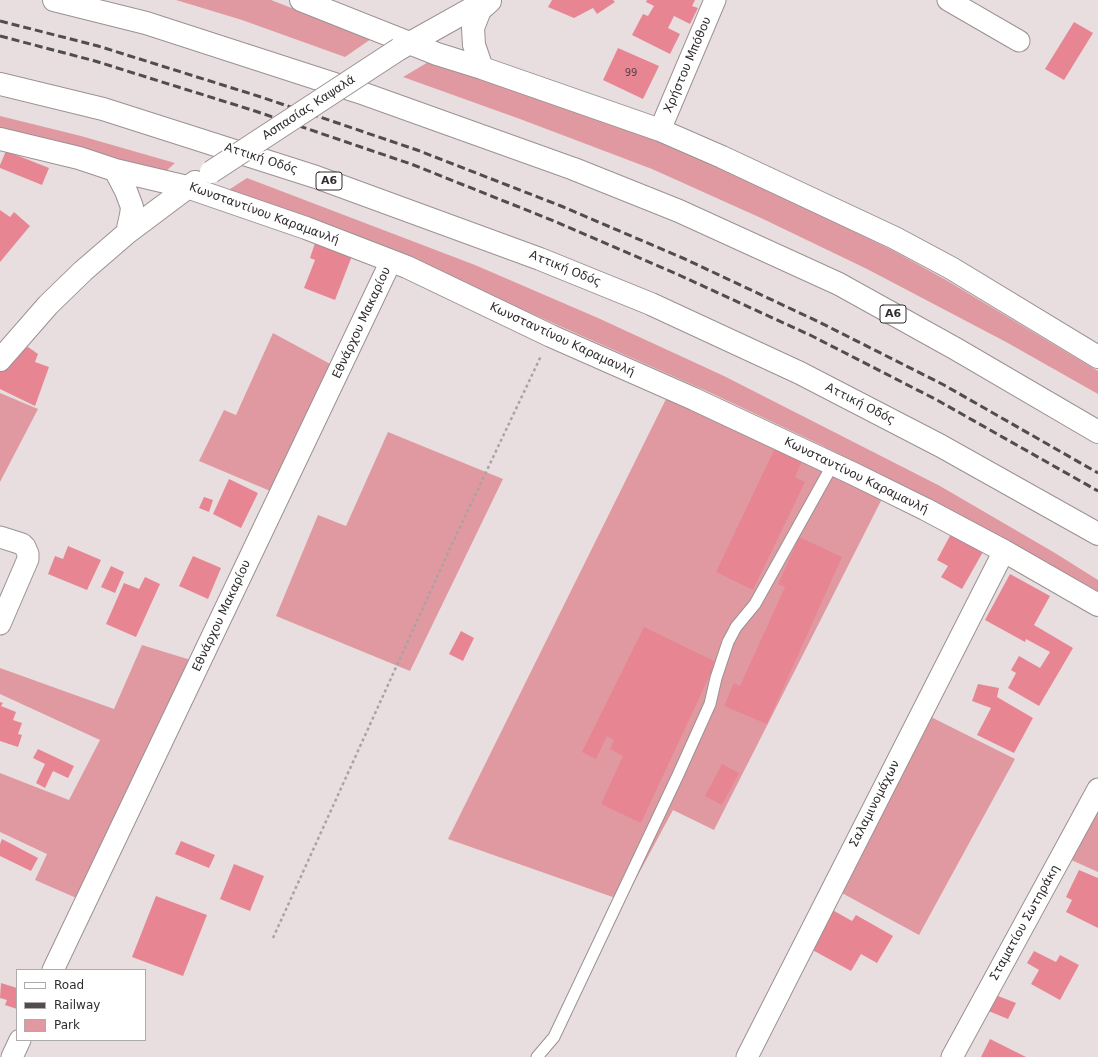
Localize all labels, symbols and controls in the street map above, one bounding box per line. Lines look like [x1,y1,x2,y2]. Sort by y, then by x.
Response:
street label: Χρήστου Μπόθου [661,15,715,115]
house number: 99 [625,67,637,79]
street label: Ασπασίας Καψαλά [260,73,358,143]
street label: Αττική Οδός [222,140,300,178]
road number: Α6 [316,172,342,190]
street label: Κωνσταντίνου Καραμανλή [187,180,341,248]
street label: Αττική Οδός [527,248,603,290]
street label: Εθνάρχου Μακαρίου [330,265,394,381]
street label: Κωνσταντίνου Καραμανλή [487,300,637,380]
road number: Α6 [880,305,906,323]
street label: Αττική Οδός [823,380,897,428]
street label: Κωνσταντίνου Καραμανλή [782,435,930,517]
street label: Εθνάρχου Μακαρίου [190,558,254,674]
street label: Σαλαμινομάχων [847,758,903,850]
street label: Σταματίου Σωτηράκη [987,863,1063,983]
legend [16,969,146,1041]
text: Road [54,978,84,992]
text: Railway [54,998,100,1012]
text: Park [54,1018,80,1032]

